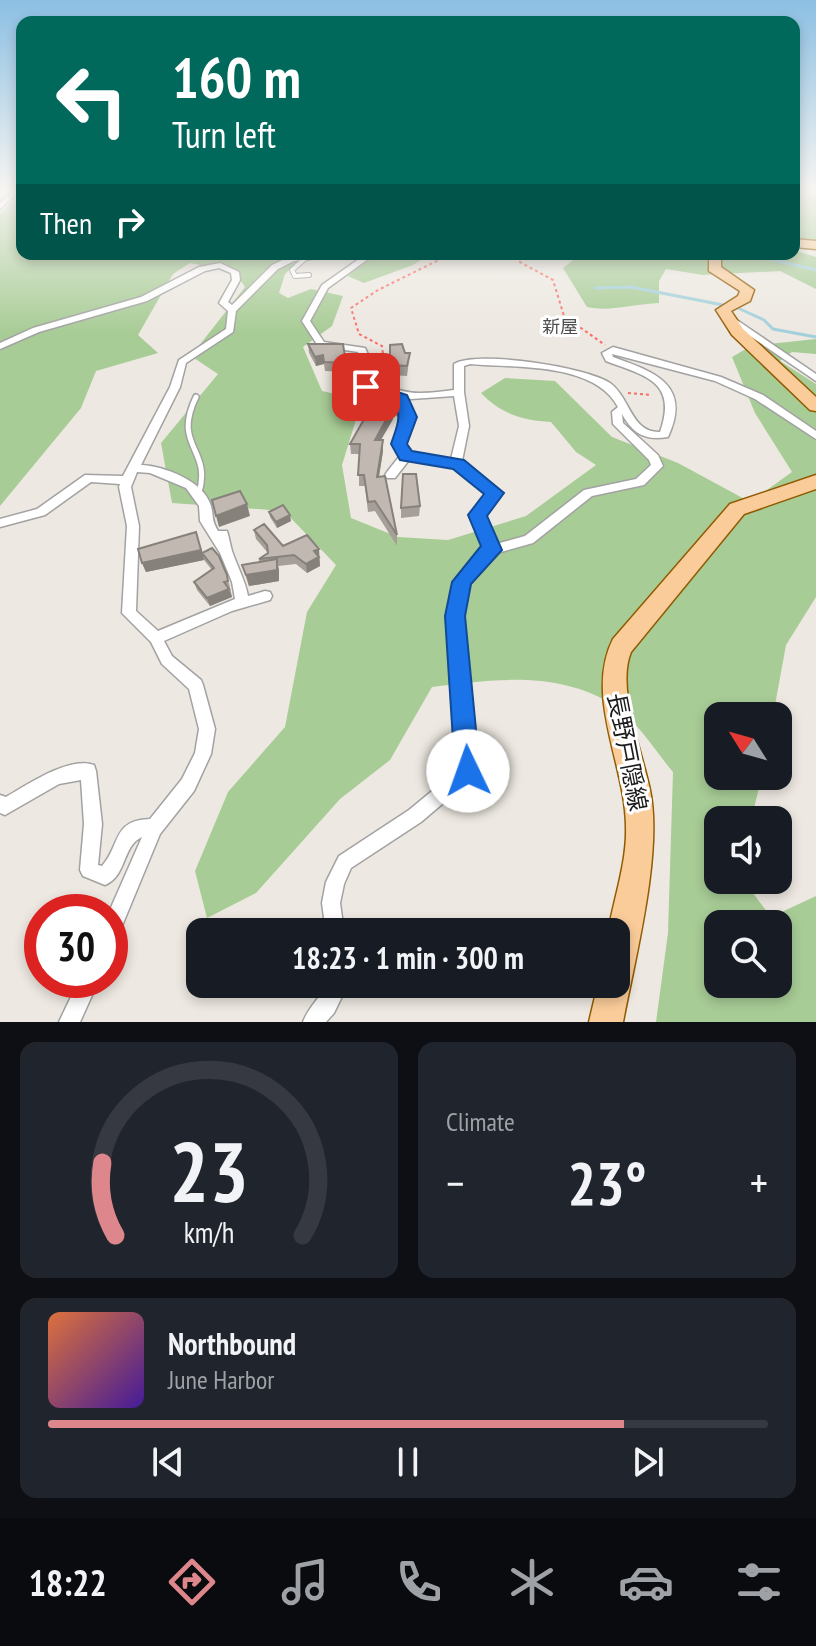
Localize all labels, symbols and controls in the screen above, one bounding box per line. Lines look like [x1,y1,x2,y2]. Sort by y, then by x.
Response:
text: 160 m [172,41,301,113]
icon: left [40,48,144,152]
text: Turn left [172,111,276,158]
icon: right [108,200,152,244]
text: Then [40,203,92,242]
district label: 新屋 [542,315,578,338]
pin [332,353,400,421]
icon: arrive [344,365,388,409]
street label: 長野戸隠線 [601,690,654,814]
north arrow [704,702,792,790]
map controls [704,702,792,998]
position arrow [426,729,510,813]
button: sound [704,806,792,894]
speed limit sign: 30 [24,894,128,998]
button: search [704,910,792,998]
text: 18:23 · 1 min · 300 m [292,938,524,977]
text: Climate [446,1105,515,1138]
text: 23 [169,1117,249,1225]
text: 23° [567,1144,647,1222]
text: − [446,1154,464,1211]
text: + [750,1154,768,1211]
text: km/h [184,1214,234,1251]
text: Northbound [168,1324,296,1363]
text: June Harbor [168,1363,274,1396]
icon: previous [146,1440,190,1484]
icon: pause [386,1440,430,1484]
icon: next [626,1440,670,1484]
icon: directions [164,1554,220,1610]
icon: music [277,1554,333,1610]
icon: phone [391,1554,447,1610]
icon: climate [504,1554,560,1610]
icon: car [618,1554,674,1610]
icon: filters [731,1554,787,1610]
text: 18:22 [29,1559,107,1606]

